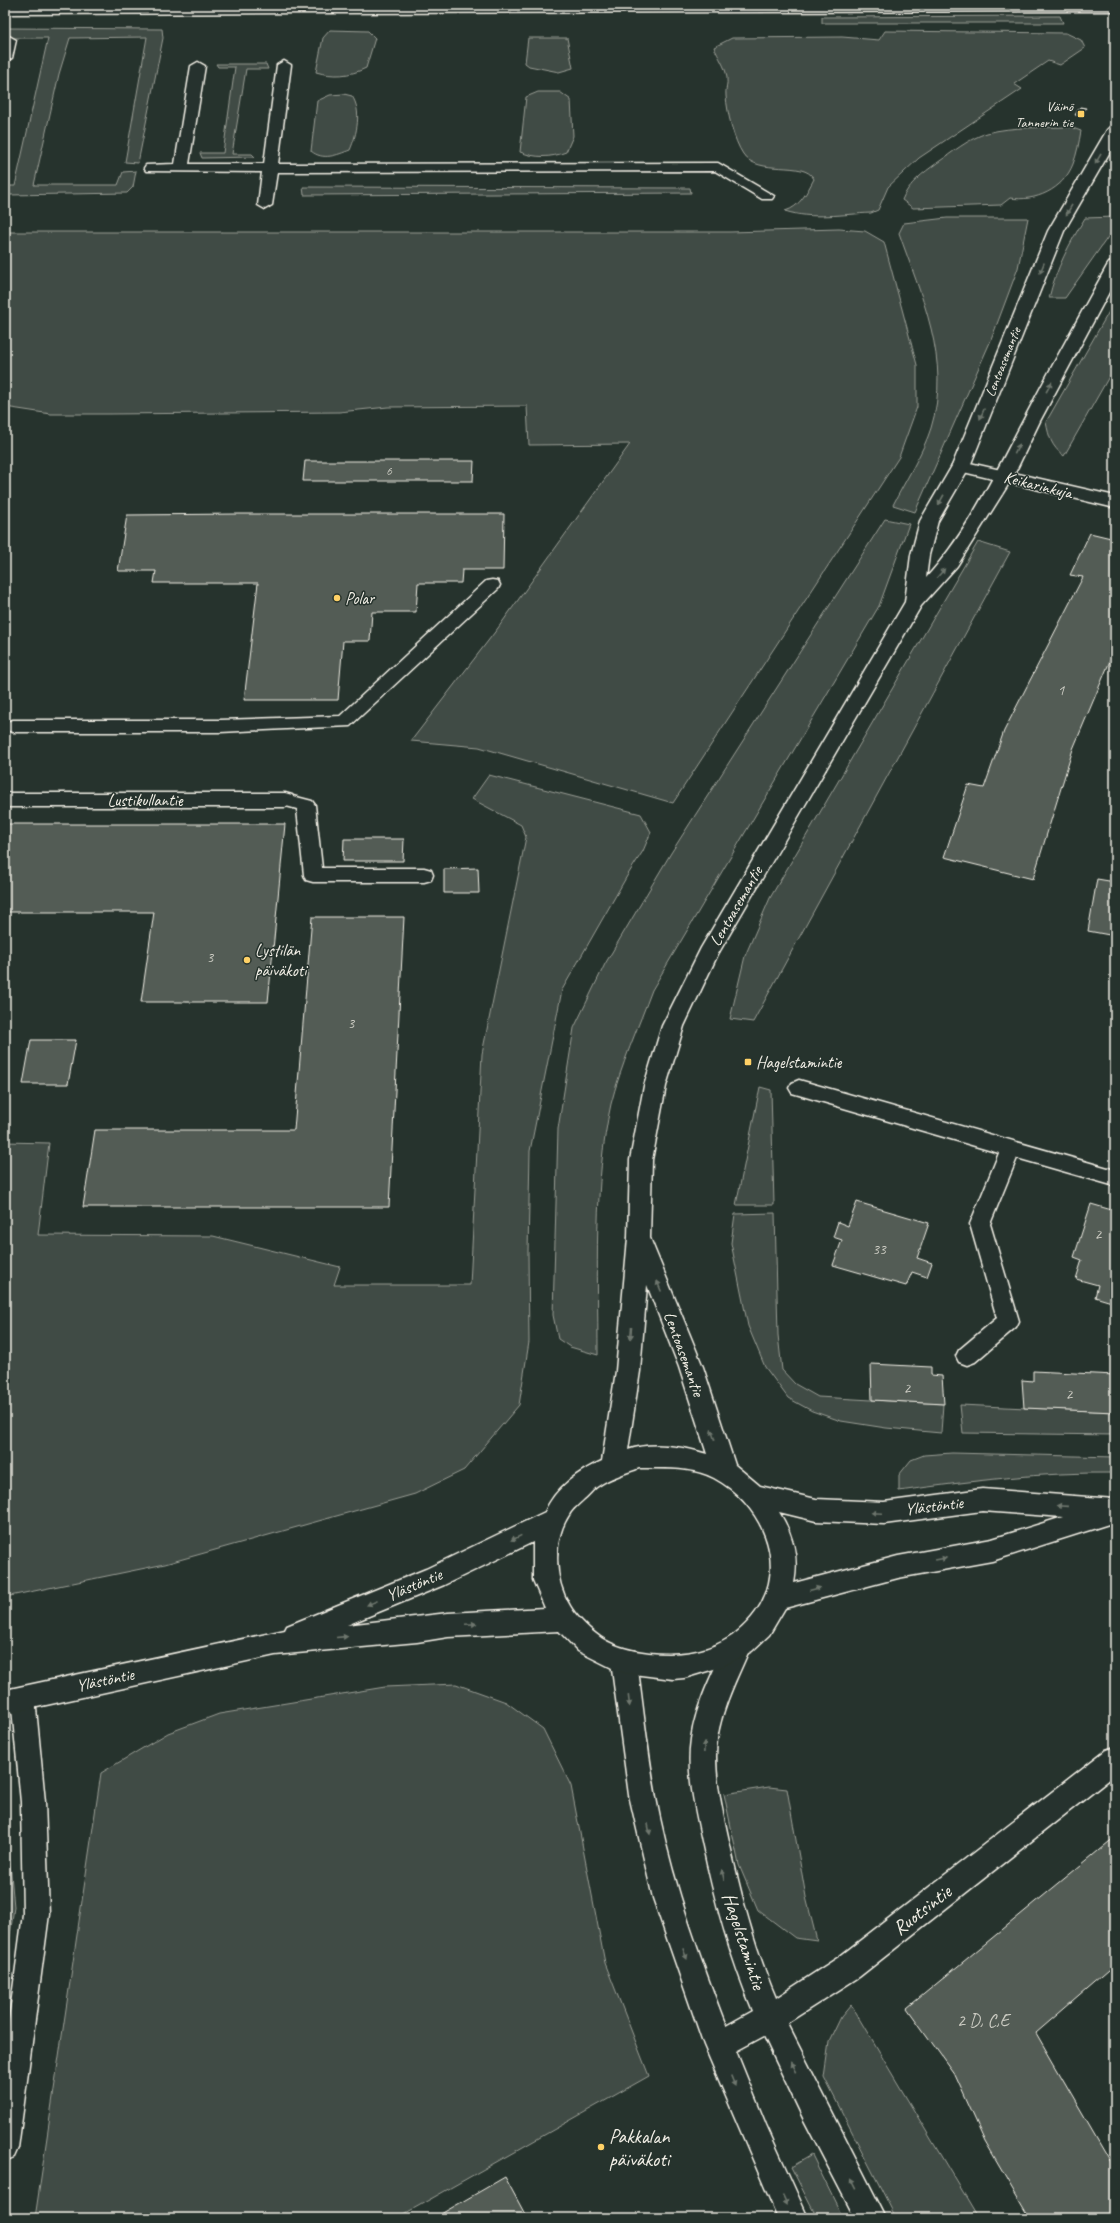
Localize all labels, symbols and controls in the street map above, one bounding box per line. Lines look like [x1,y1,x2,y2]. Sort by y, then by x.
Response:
place label: Väinö Tannerin tie [1015,98,1075,131]
marker: Väinö Tannerin tie [1076,109,1086,119]
one-way arrow [1095,153,1102,165]
one-way arrow [1065,204,1072,216]
one-way arrow [1038,262,1044,274]
street label: Lentoasemantie [981,324,1025,399]
one-way arrow [1046,381,1053,392]
one-way arrow [979,408,985,419]
one-way arrow [1014,443,1020,454]
house number: 6 [386,463,393,479]
street label: Keikarinkuja [1002,466,1076,504]
one-way arrow [938,494,945,506]
one-way arrow [936,568,945,578]
place label: Polar [345,588,376,609]
marker: Polar [332,593,342,603]
house number: 1 [1058,681,1066,700]
street label: Lustikullantie [107,790,184,811]
street label: Lentoasemantie [705,861,768,950]
place label: Lystilän päiväkoti [255,940,308,981]
house number: 3 [207,948,215,967]
marker: Lystilän päiväkoti [242,955,252,965]
house number: 3 [348,1014,356,1033]
place label: Hagelstamintie [756,1052,843,1073]
marker: Hagelstamintie [743,1057,753,1067]
house number: 2 [1095,1225,1103,1244]
house number: 33 [872,1240,887,1259]
one-way arrow [655,1280,661,1292]
street label: Lentoasemantie [659,1309,710,1401]
one-way arrow [628,1327,635,1339]
house number: 2 [904,1379,912,1398]
house number: 2 [1066,1385,1074,1404]
one-way arrow [710,1428,716,1440]
street label: Ylästöntie [904,1492,966,1520]
one-way arrow [1056,1503,1068,1510]
one-way arrow [871,1509,883,1516]
one-way arrow [510,1535,521,1541]
one-way arrow [935,1556,947,1562]
street label: Ylästöntie [383,1563,446,1606]
one-way arrow [809,1586,821,1592]
one-way arrow [365,1601,377,1607]
one-way arrow [465,1620,477,1627]
one-way arrow [336,1634,348,1640]
street label: Ylästöntie [74,1663,137,1696]
one-way arrow [626,1695,632,1707]
one-way arrow [701,1740,707,1753]
one-way arrow [646,1823,652,1835]
one-way arrow [720,1869,726,1881]
street label: Ruotsintie [888,1878,958,1941]
street label: Hagelstamintie [717,1889,772,1994]
one-way arrow [682,1948,688,1960]
house number: 2 D, C,E [957,2009,1012,2031]
one-way arrow [791,2062,798,2073]
one-way arrow [731,2076,737,2088]
place label: Pakkalan päiväkoti [609,2124,672,2172]
marker: Pakkalan päiväkoti [596,2142,606,2152]
one-way arrow [850,2178,856,2189]
one-way arrow [782,2195,788,2206]

